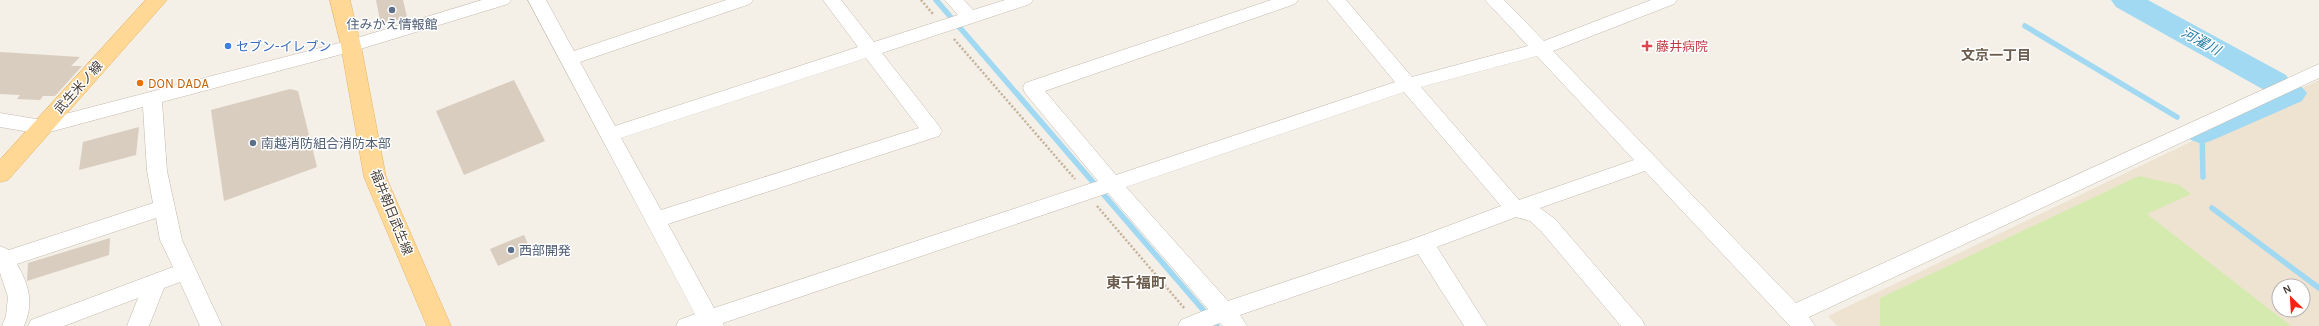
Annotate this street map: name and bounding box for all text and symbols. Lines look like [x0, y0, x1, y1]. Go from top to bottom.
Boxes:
marker: 住みかえ情報館 [387, 5, 397, 15]
place label: 住みかえ情報館 [346, 17, 438, 32]
water label: 河濯川 [2178, 24, 2225, 60]
place label: セブン-イレブン [236, 39, 332, 54]
place label: 藤井病院 [1656, 39, 1708, 54]
marker: 藤井病院 [1641, 40, 1653, 52]
marker: セブン-イレブン [223, 41, 233, 51]
district label: 文京一丁目 [1961, 47, 2031, 64]
street label: 武生米ノ線 [51, 58, 106, 117]
place label: DON DADA [148, 76, 210, 91]
marker: DON DADA [135, 78, 145, 88]
place label: 南越消防組合消防本部 [261, 136, 391, 151]
marker: 南越消防組合消防本部 [248, 138, 258, 148]
street label: 福井朝日武生線 [368, 167, 416, 257]
place label: 西部開発 [519, 243, 571, 258]
marker: 西部開発 [506, 245, 516, 255]
district label: 東千福町 [1106, 274, 1166, 292]
north arrow [2271, 278, 2311, 318]
text: N [2281, 282, 2293, 297]

